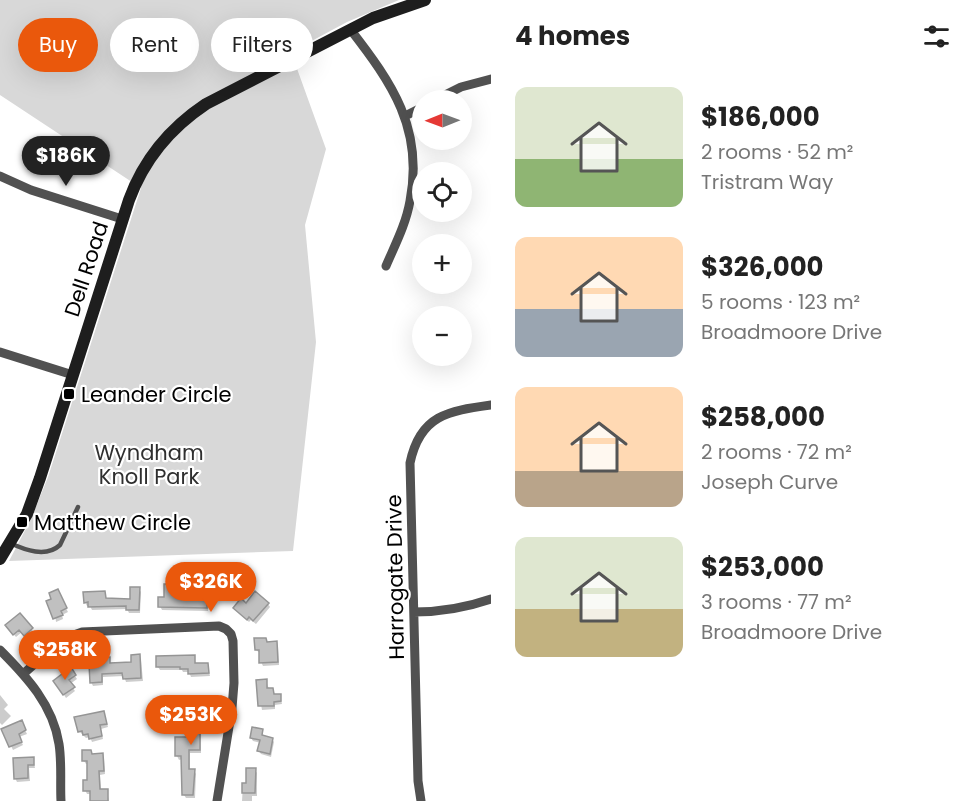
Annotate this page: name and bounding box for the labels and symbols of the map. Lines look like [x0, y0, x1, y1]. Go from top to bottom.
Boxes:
north arrow [412, 90, 472, 150]
pin: $186K [24, 136, 108, 187]
street label: Dell Road [57, 218, 115, 320]
place label: Leander Circle [81, 380, 232, 409]
marker: Leander Circle [62, 387, 76, 401]
park label: Wyndham Knoll Park [94, 438, 204, 491]
street label: Harrogate Drive [379, 494, 411, 660]
place label: Matthew Circle [34, 508, 191, 537]
marker: Matthew Circle [15, 515, 29, 529]
pin: $326K [169, 562, 253, 613]
pin: $258K [23, 630, 107, 681]
pin: $253K [149, 695, 233, 746]

